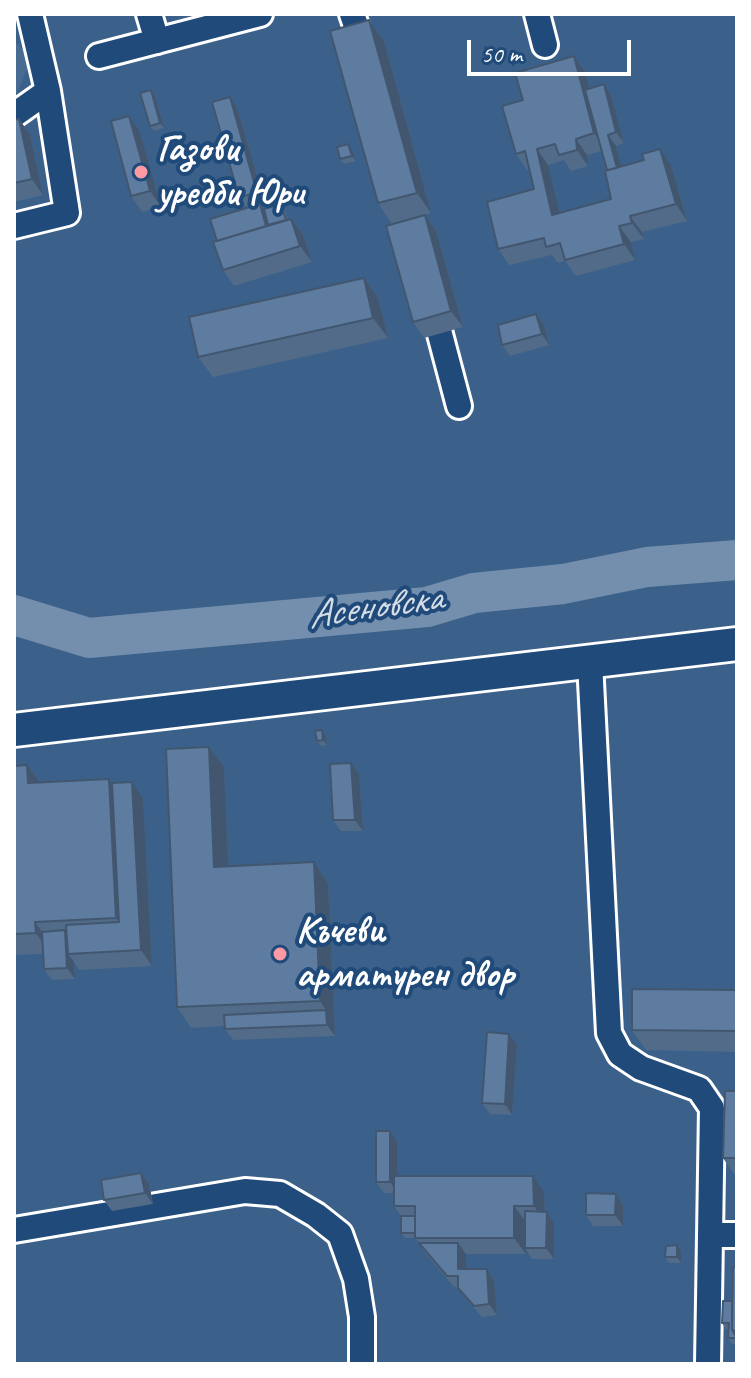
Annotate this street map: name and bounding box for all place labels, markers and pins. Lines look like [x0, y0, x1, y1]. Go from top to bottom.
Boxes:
place label: Газови уредби Юри [157, 127, 304, 216]
marker: Газови уредби Юри [132, 163, 150, 181]
place label: Къчеви арматурен двор [296, 909, 514, 998]
marker: Къчеви арматурен двор [271, 945, 289, 963]

